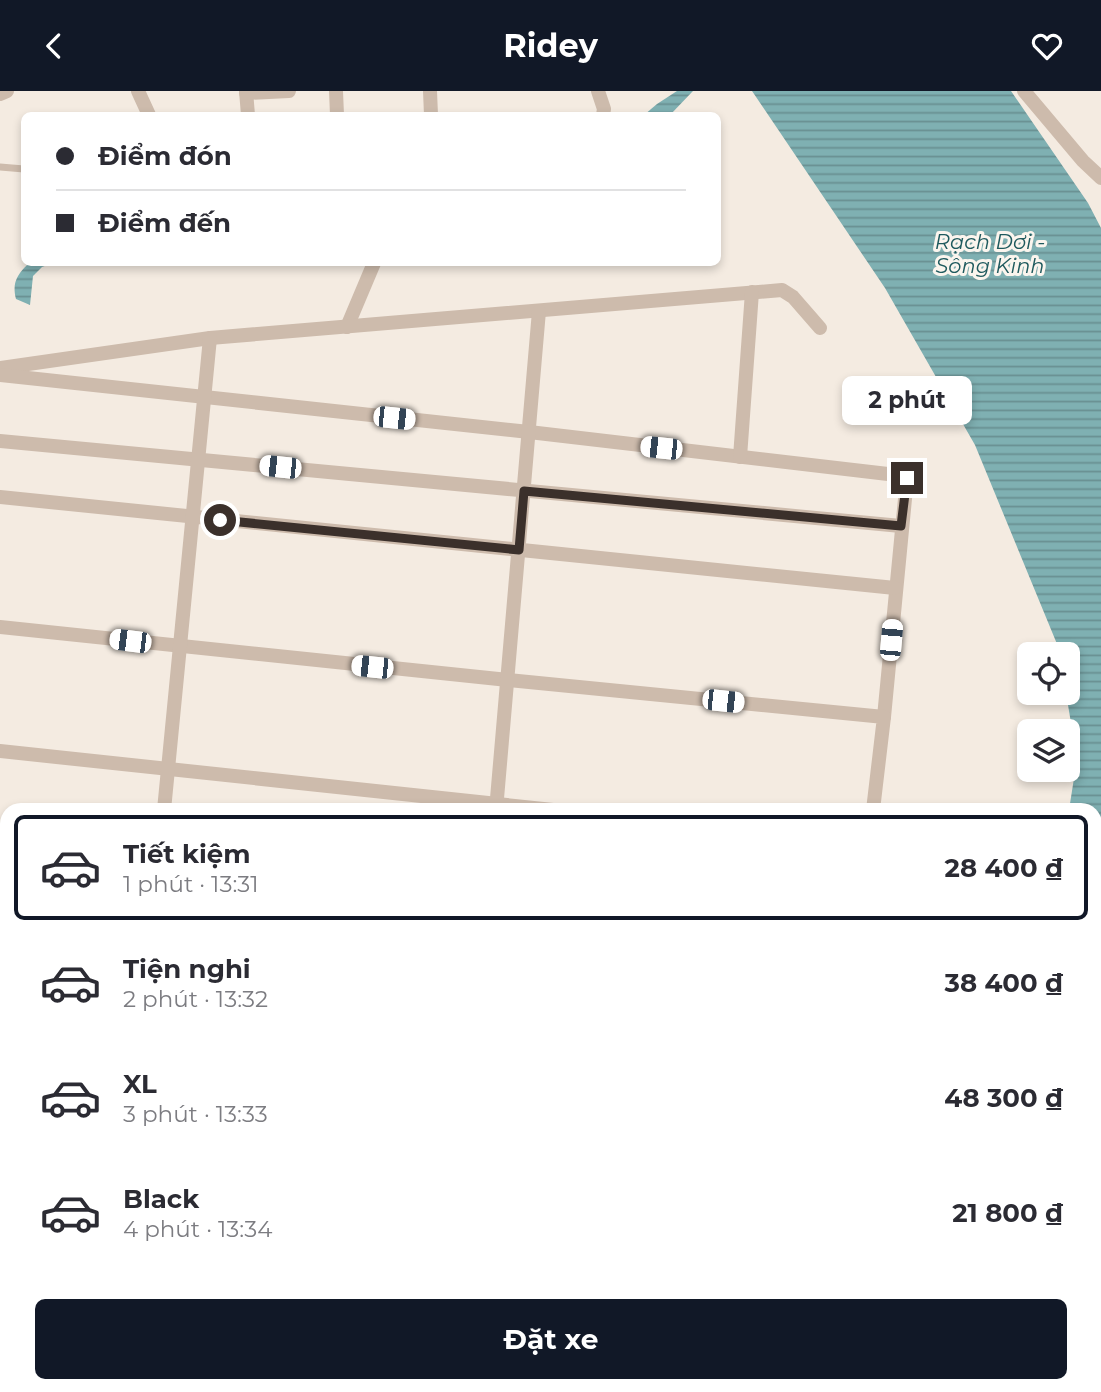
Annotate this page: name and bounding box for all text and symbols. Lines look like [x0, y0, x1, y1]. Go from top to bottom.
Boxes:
text: Ridey [503, 26, 598, 65]
icon: back [35, 27, 73, 65]
icon: heart [1028, 27, 1066, 65]
text: Điểm đón [98, 140, 232, 172]
text: Điểm đến [98, 207, 231, 239]
water label: Rạch Dơi - Sông Kinh [935, 229, 1045, 278]
callout: 2 phút [842, 377, 972, 425]
text: 2 phút [868, 386, 946, 414]
car [373, 405, 416, 431]
car [640, 435, 683, 461]
car [259, 454, 302, 480]
route end [891, 462, 923, 494]
route start [204, 504, 236, 536]
car [879, 618, 904, 662]
car [108, 628, 153, 654]
map controls [1017, 642, 1080, 782]
button: locate [1017, 642, 1080, 705]
car [351, 654, 394, 680]
car [702, 688, 745, 714]
button: layers [1017, 719, 1080, 782]
icon: car [39, 836, 102, 899]
text: Tiết kiệm [123, 838, 251, 870]
text: 28 400 ₫ [945, 852, 1063, 884]
text: 1 phút · 13:31 [123, 870, 259, 898]
icon: car [39, 951, 102, 1014]
text: Tiện nghi [123, 953, 251, 985]
text: 38 400 ₫ [945, 967, 1063, 999]
text: 2 phút · 13:32 [123, 985, 268, 1013]
icon: car [39, 1066, 102, 1129]
text: XL [123, 1068, 157, 1100]
text: 48 300 ₫ [944, 1082, 1063, 1114]
text: 3 phút · 13:33 [123, 1100, 268, 1128]
icon: car [39, 1181, 102, 1244]
text: Black [123, 1183, 199, 1215]
text: 21 800 ₫ [952, 1197, 1063, 1229]
text: 4 phút · 13:34 [123, 1215, 272, 1243]
button: Đặt xe [35, 1299, 1067, 1379]

